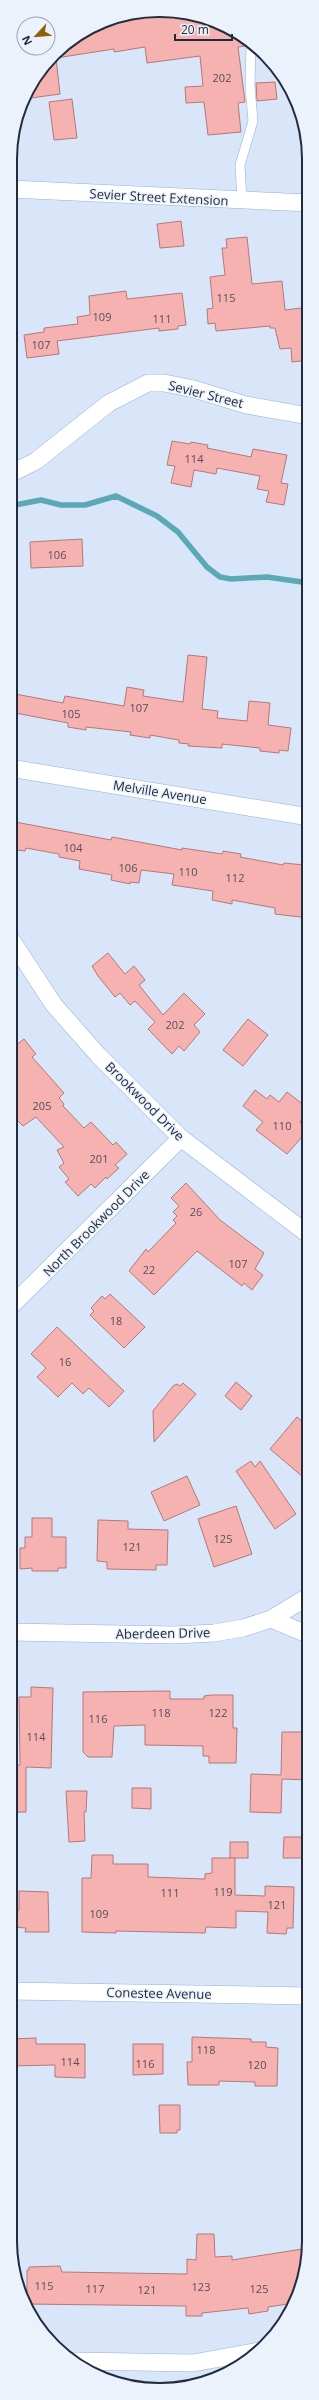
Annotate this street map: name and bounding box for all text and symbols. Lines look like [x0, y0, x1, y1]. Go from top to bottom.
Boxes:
north arrow [16, 16, 56, 56]
scale bar [175, 16, 232, 42]
text: 20 m [181, 21, 209, 38]
text: N [18, 33, 35, 48]
house number: 202 [213, 70, 231, 85]
street label: Sevier Street Extension [89, 184, 229, 210]
house number: 115 [217, 290, 235, 305]
house number: 109 [93, 309, 111, 324]
house number: 111 [153, 311, 171, 326]
house number: 107 [32, 337, 50, 352]
street label: Sevier Street [167, 376, 246, 412]
house number: 114 [185, 451, 204, 466]
house number: 106 [48, 547, 66, 562]
house number: 107 [130, 700, 148, 715]
house number: 105 [62, 706, 80, 721]
street label: Melville Avenue [112, 776, 208, 808]
house number: 104 [64, 840, 83, 855]
house number: 106 [119, 860, 137, 875]
house number: 110 [179, 864, 197, 879]
house number: 112 [226, 870, 244, 885]
house number: 202 [166, 1017, 184, 1032]
street label: Brookwood Drive [101, 1057, 189, 1145]
house number: 205 [33, 1098, 51, 1113]
house number: 110 [273, 1118, 291, 1133]
house number: 201 [90, 1151, 108, 1166]
street label: North Brookwood Drive [39, 1166, 153, 1280]
house number: 26 [190, 1204, 202, 1219]
house number: 107 [229, 1256, 247, 1271]
house number: 22 [143, 1262, 155, 1277]
house number: 18 [110, 1313, 122, 1328]
house number: 16 [59, 1354, 71, 1369]
house number: 125 [214, 1531, 232, 1546]
house number: 121 [123, 1539, 141, 1554]
street label: Aberdeen Drive [116, 1623, 210, 1643]
house number: 118 [152, 1705, 170, 1720]
house number: 122 [209, 1705, 227, 1720]
house number: 116 [89, 1711, 107, 1726]
house number: 114 [27, 1729, 46, 1744]
house number: 119 [214, 1884, 232, 1899]
house number: 111 [161, 1885, 179, 1900]
house number: 121 [268, 1897, 286, 1912]
house number: 109 [90, 1906, 108, 1921]
street label: Conestee Avenue [106, 1983, 212, 2003]
house number: 118 [197, 2042, 215, 2057]
house number: 114 [61, 2054, 80, 2069]
house number: 116 [136, 2056, 154, 2071]
house number: 120 [248, 2057, 266, 2072]
house number: 115 [35, 2278, 53, 2293]
house number: 123 [192, 2279, 210, 2294]
house number: 117 [86, 2281, 104, 2296]
house number: 125 [250, 2281, 268, 2296]
house number: 121 [138, 2282, 156, 2297]

